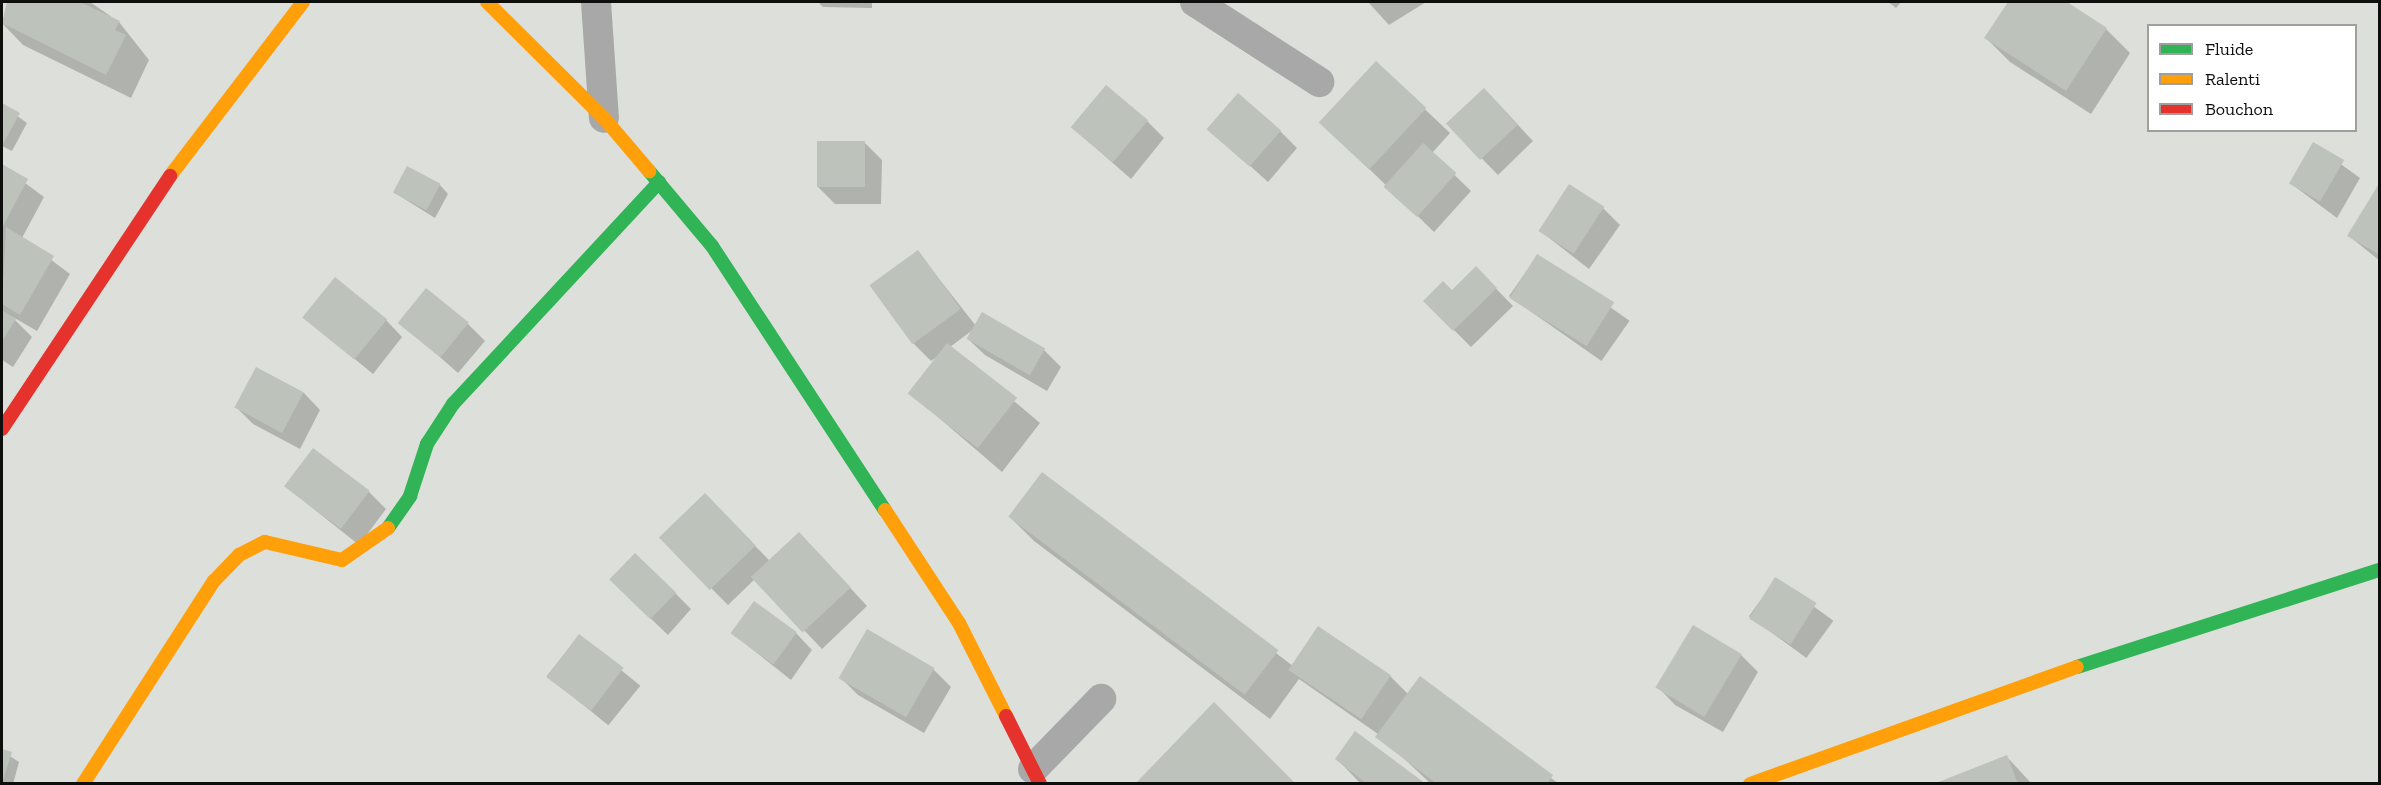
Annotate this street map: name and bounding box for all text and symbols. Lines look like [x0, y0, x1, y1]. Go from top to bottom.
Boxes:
legend [2147, 24, 2357, 132]
text: Fluide [2205, 38, 2253, 60]
text: Ralenti [2205, 68, 2260, 90]
text: Bouchon [2205, 98, 2273, 120]

